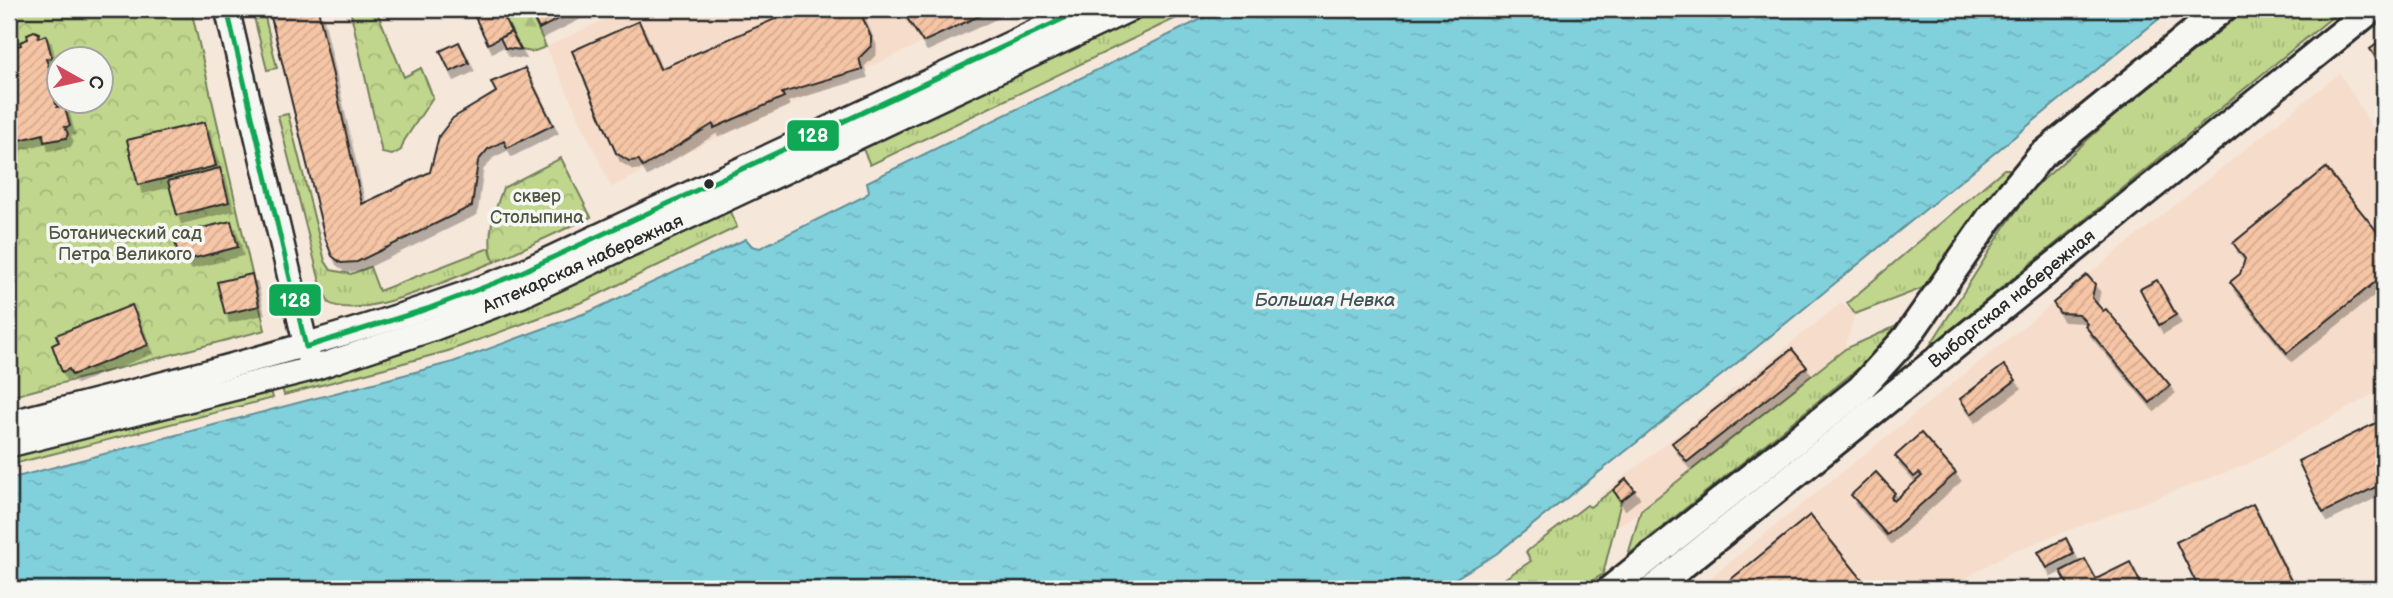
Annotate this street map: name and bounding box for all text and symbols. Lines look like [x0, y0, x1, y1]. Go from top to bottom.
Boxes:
north arrow [46, 46, 116, 116]
text: С [83, 74, 108, 90]
line badge: 128 [786, 119, 840, 152]
text: 128 [798, 125, 828, 148]
unlabelled marker [702, 177, 716, 191]
park label: сквер Столыпина [490, 186, 584, 228]
street label: Аптекарская набережная [478, 210, 687, 318]
park label: Ботанический сад Петра Великого [48, 223, 202, 265]
street label: Выборгская набережная [1924, 225, 2100, 373]
line badge: 128 [268, 283, 322, 317]
water label: Большая Невка [1255, 289, 1395, 312]
text: 128 [280, 290, 310, 313]

